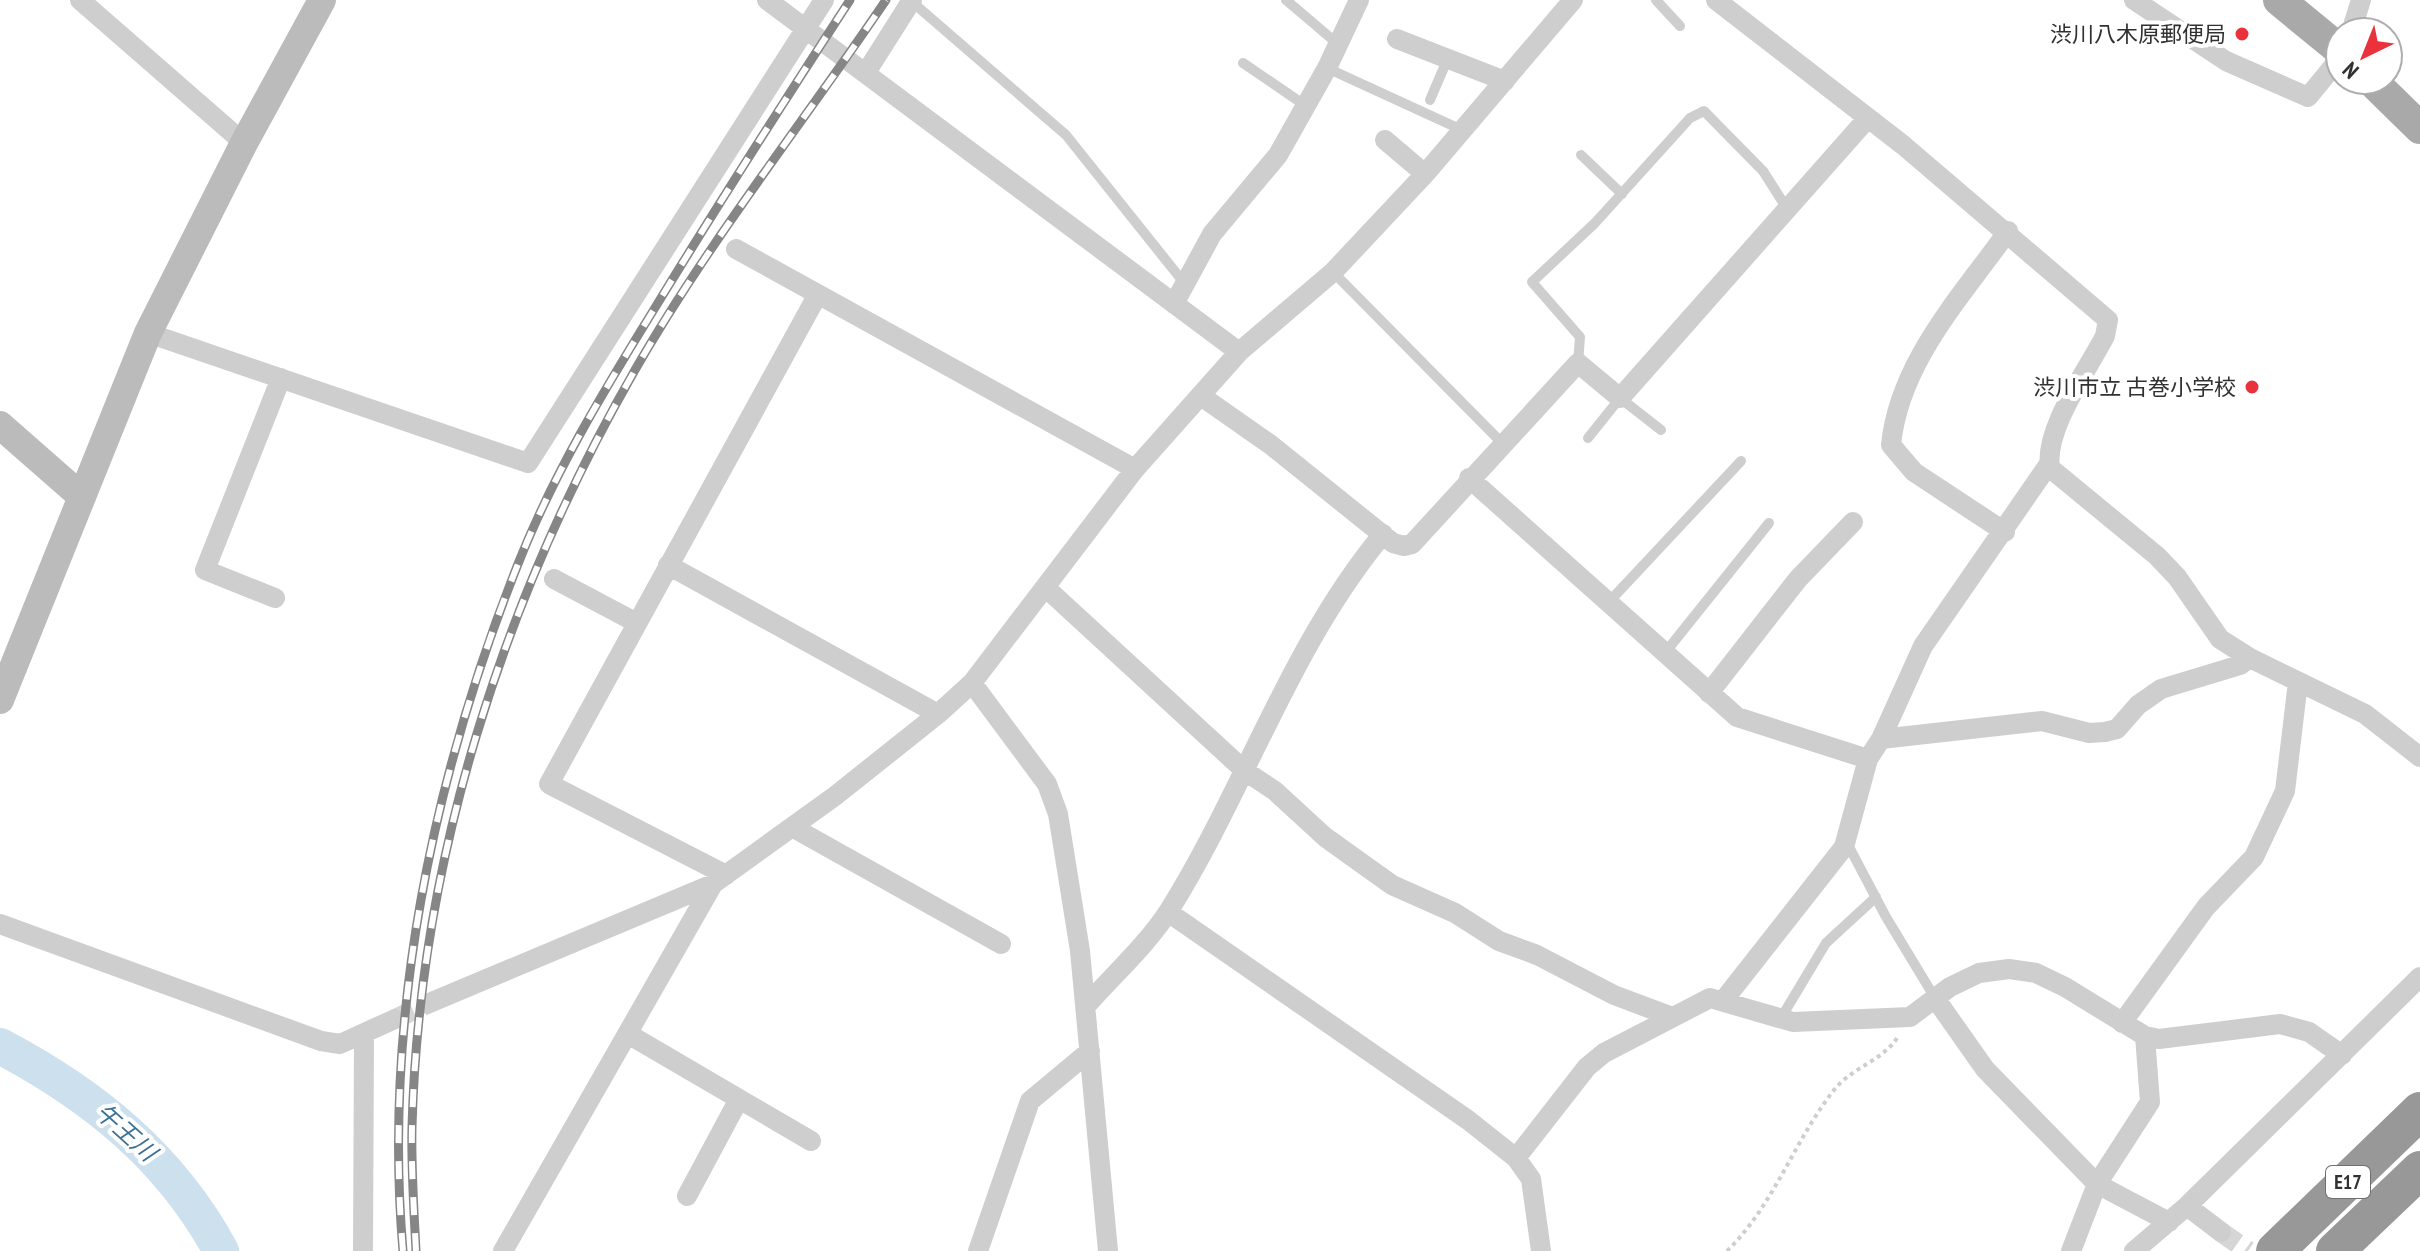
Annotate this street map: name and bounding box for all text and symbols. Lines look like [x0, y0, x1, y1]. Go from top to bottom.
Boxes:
north arrow [2324, 16, 2404, 96]
place label: 渋川八木原郵便局 [2050, 20, 2226, 48]
marker: 渋川八木原郵便局 [2233, 25, 2251, 43]
text: N [2336, 56, 2364, 85]
place label: 渋川市立 古巻小学校 [2033, 373, 2236, 401]
marker: 渋川市立 古巻小学校 [2243, 378, 2261, 396]
water label: 午王川 [89, 1096, 165, 1170]
road number: E17 [2326, 1166, 2370, 1198]

